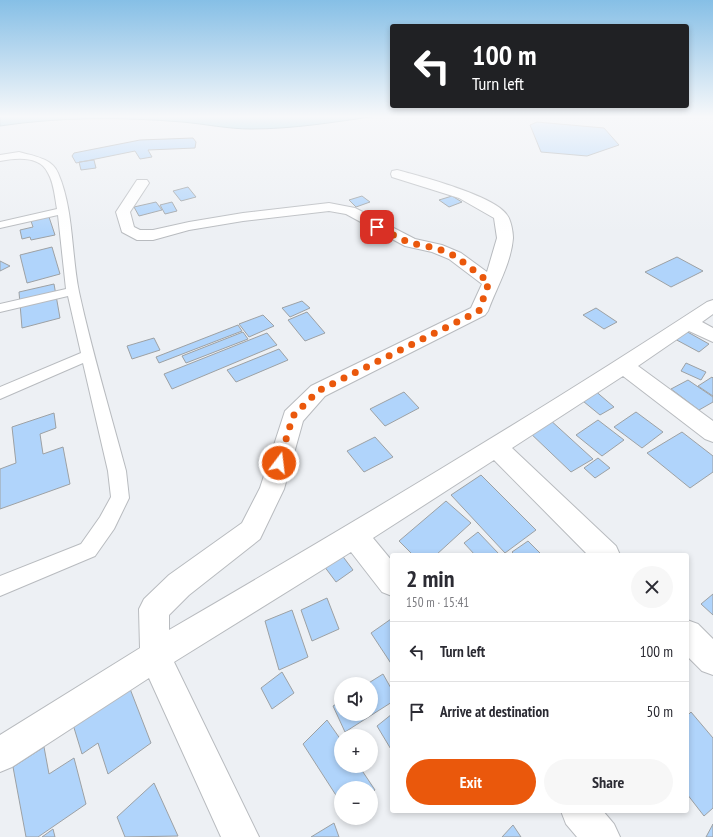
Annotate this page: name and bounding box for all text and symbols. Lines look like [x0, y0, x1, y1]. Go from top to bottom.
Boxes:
text: 100 m [472, 36, 536, 73]
icon: left [406, 40, 458, 92]
text: Turn left [472, 72, 524, 95]
pin [360, 210, 394, 244]
icon: arrive [366, 216, 388, 238]
position arrow [258, 442, 300, 484]
text: 2 min [406, 563, 454, 594]
button: close [631, 566, 673, 608]
text: 150 m · 15:41 [406, 594, 469, 611]
icon: left [406, 641, 428, 663]
text: Turn left [440, 642, 485, 661]
text: 100 m [640, 642, 673, 661]
map controls [334, 677, 378, 825]
button: sound [334, 677, 378, 721]
icon: arrive [406, 701, 428, 723]
text: Arrive at destination [440, 702, 549, 721]
text: 50 m [647, 702, 673, 721]
button: + [334, 729, 378, 773]
button: Exit [406, 759, 536, 805]
button: Share [544, 759, 673, 805]
button: − [334, 781, 378, 825]

